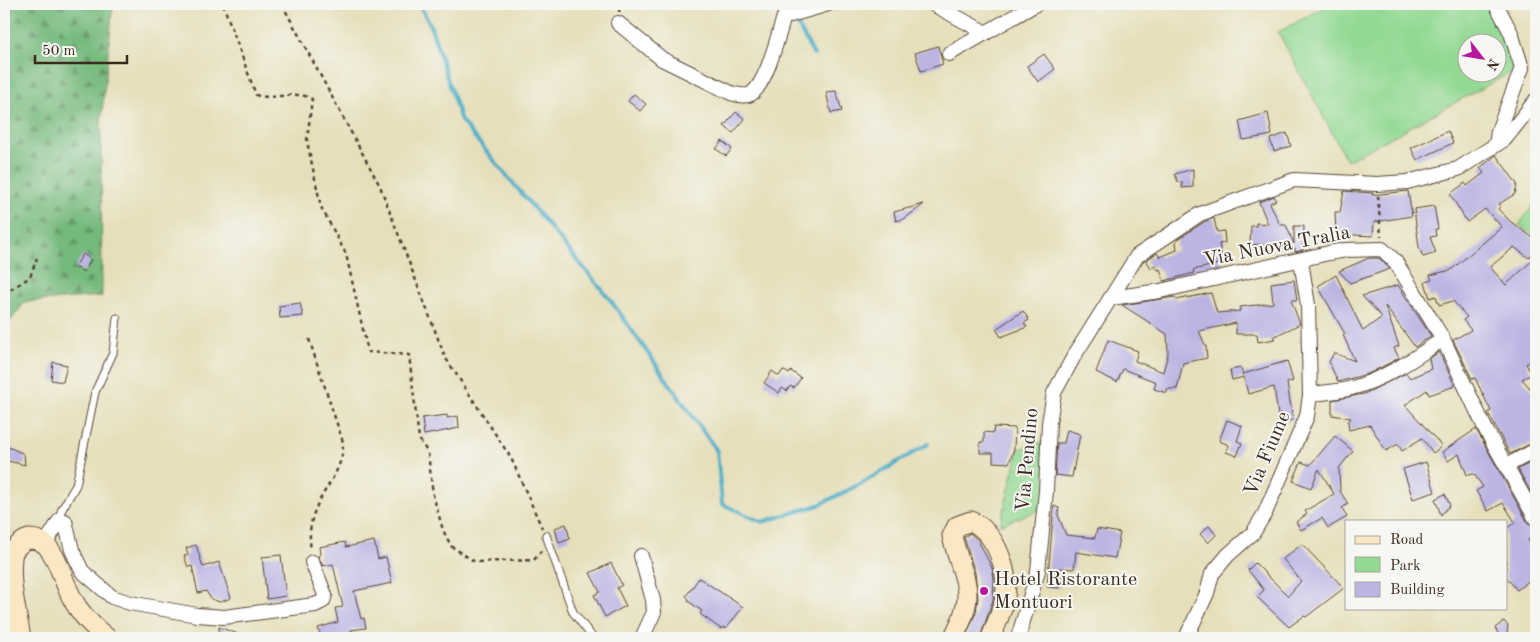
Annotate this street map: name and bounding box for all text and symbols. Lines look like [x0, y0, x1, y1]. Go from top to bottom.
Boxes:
scale bar [35, 32, 128, 64]
north arrow [1458, 32, 1508, 82]
text: 50 m [42, 44, 76, 59]
text: N [1483, 56, 1501, 73]
street label: Via Nuova Tralia [1202, 223, 1352, 271]
street label: Via Pendino [1013, 407, 1043, 513]
street label: Via Fiume [1241, 409, 1295, 499]
legend [1345, 520, 1508, 610]
text: Road [1390, 533, 1424, 548]
text: Park [1390, 559, 1421, 574]
place label: Hotel Ristorante Montuori [994, 570, 1137, 613]
text: Building [1390, 583, 1445, 598]
marker: Hotel Ristorante Montuori [978, 585, 990, 597]

